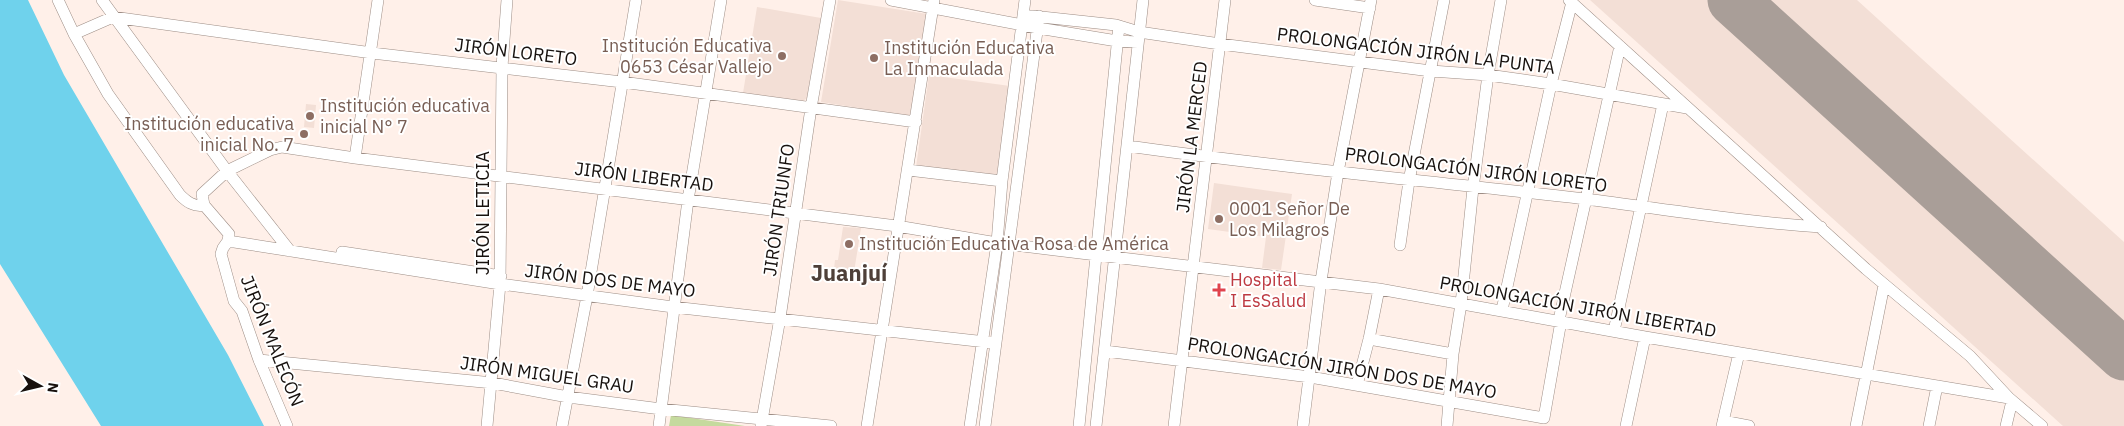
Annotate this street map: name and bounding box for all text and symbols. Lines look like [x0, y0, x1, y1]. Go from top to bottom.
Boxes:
street label: PROLONGACIÓN JIRÓN LA PUNTA [1276, 22, 1557, 79]
street label: JIRÓN LORETO [453, 33, 579, 70]
place label: Institución Educativa 0653 César Vallejo [602, 34, 772, 78]
place label: Institución Educativa La Inmaculada [884, 36, 1055, 80]
marker: Institución Educativa 0653 César Vallejo [776, 50, 788, 62]
marker: Institución Educativa La Inmaculada [868, 52, 880, 64]
street label: JIRÓN LA MERCED [1171, 60, 1212, 214]
place label: Institución educativa inicial N° 7 [320, 94, 490, 138]
marker: Institución educativa inicial N° 7 [304, 110, 316, 122]
place label: Institución educativa inicial No. 7 [124, 112, 294, 156]
marker: Institución educativa inicial No. 7 [298, 128, 310, 140]
street label: JIRÓN TRIUNFO [758, 142, 799, 278]
street label: PROLONGACIÓN JIRÓN LORETO [1344, 142, 1609, 197]
street label: JIRÓN LETICIA [471, 150, 494, 275]
street label: JIRÓN LIBERTAD [573, 157, 715, 196]
place label: 0001 Señor De Los Milagros [1229, 197, 1350, 241]
marker: 0001 Señor De Los Milagros [1213, 213, 1225, 225]
place label: Institución Educativa Rosa de América [859, 232, 1169, 255]
marker: Institución Educativa Rosa de América [843, 238, 855, 250]
district label: Juanjuí [811, 258, 888, 287]
street label: JIRÓN DOS DE MAYO [523, 259, 697, 302]
place label: Hospital I EsSalud [1230, 268, 1306, 312]
street label: PROLONGACIÓN JIRÓN LIBERTAD [1438, 271, 1718, 342]
street label: JIRÓN MALECÓN [236, 272, 309, 410]
marker: Hospital I EsSalud [1212, 283, 1226, 297]
street label: PROLONGACIÓN JIRÓN DOS DE MAYO [1186, 332, 1498, 403]
street label: JIRÓN MIGUEL GRAU [459, 351, 635, 398]
north arrow [15, 361, 65, 411]
text: N [43, 382, 62, 394]

